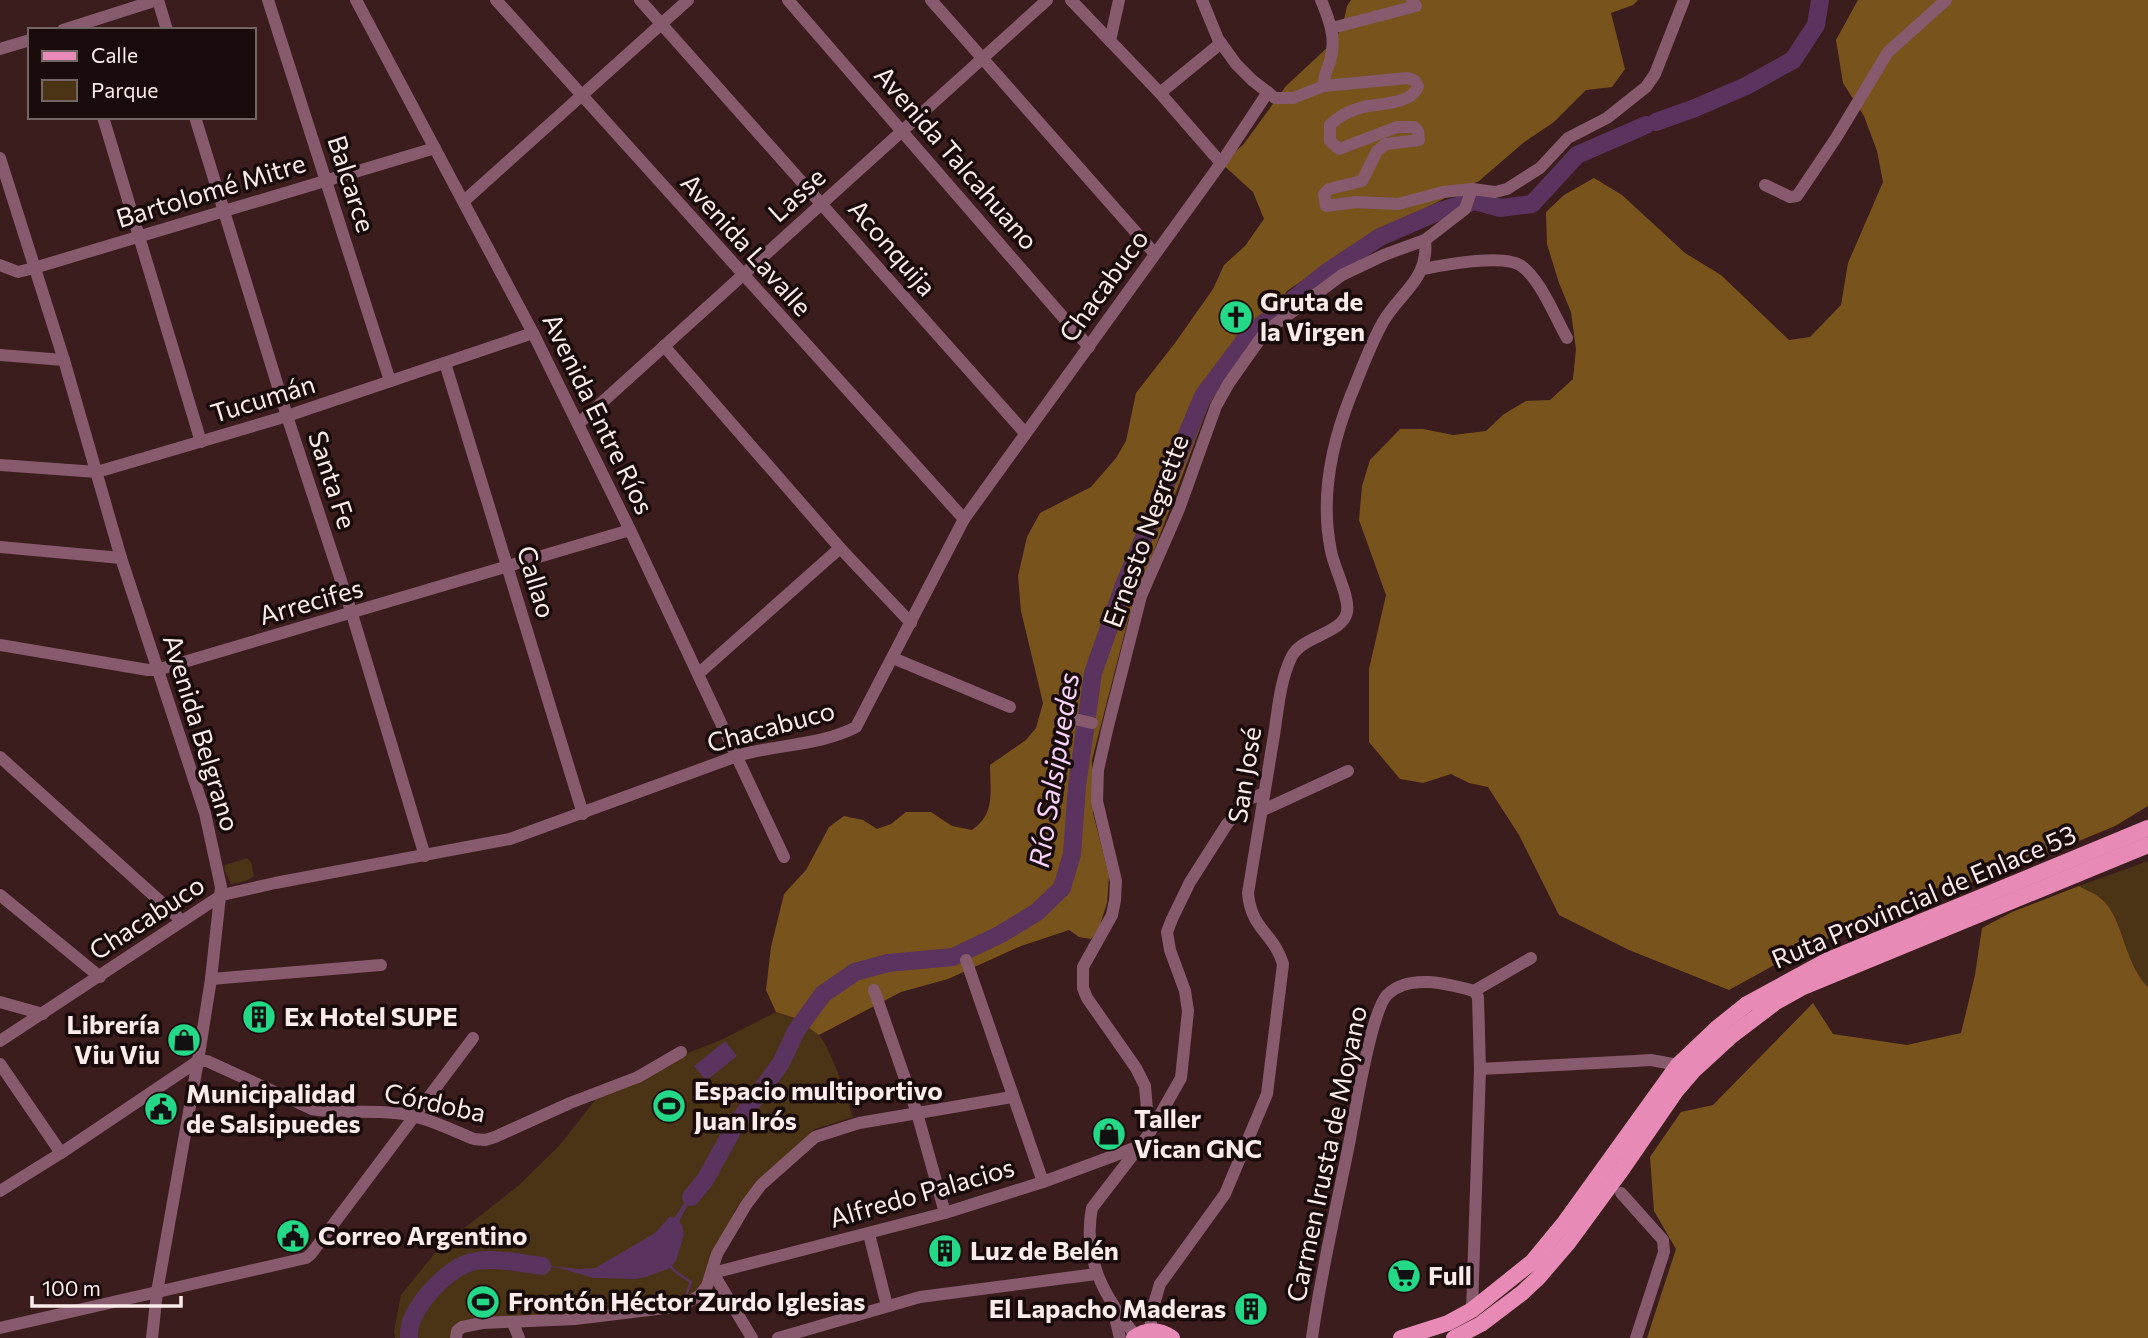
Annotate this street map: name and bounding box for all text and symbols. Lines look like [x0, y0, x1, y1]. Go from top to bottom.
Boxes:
legend [28, 28, 256, 119]
text: Calle [91, 42, 138, 67]
street label: Avenida Talcahuano [869, 59, 1045, 255]
text: Parque [91, 77, 158, 102]
street label: Balcarce [322, 131, 383, 236]
street label: Bartolomé Mitre [112, 146, 309, 233]
street label: Lasse [761, 160, 831, 227]
street label: Avenida Lavalle [675, 167, 819, 321]
street label: Aconquija [843, 193, 943, 301]
street label: Chacabuco [1052, 223, 1154, 347]
place label: Gruta de la Virgen [1260, 285, 1365, 346]
church icon: Gruta de la Virgen [1217, 298, 1255, 336]
street label: Avenida Entre Ríos [537, 308, 661, 519]
street label: Tucumán [207, 367, 318, 428]
street label: Santa Fe [303, 427, 364, 532]
street label: Ernesto Negrette [1095, 430, 1194, 631]
street label: Callao [512, 542, 563, 621]
street label: Arrecifes [255, 571, 366, 630]
street label: Avenida Belgrano [158, 630, 247, 835]
water label: Río Salsipuedes [1021, 670, 1085, 870]
street label: Chacabuco [703, 694, 838, 757]
street label: San José [1221, 724, 1266, 825]
street label: Ruta Provincial de Enlace 53 [1767, 817, 2080, 974]
street label: Chacabuco [83, 868, 210, 965]
building icon: Ex Hotel SUPE [240, 998, 278, 1036]
place label: Ex Hotel SUPE [284, 1000, 458, 1031]
street label: Carmen Irusta de Moyano [1279, 1003, 1372, 1305]
place label: Librería Viu Viu [67, 1008, 160, 1069]
shop icon: Librería Viu Viu [165, 1021, 203, 1059]
place label: Espacio multiportivo Juan Irós [694, 1074, 943, 1135]
street label: Córdoba [382, 1076, 489, 1127]
place label: Municipalidad de Salsipuedes [186, 1077, 361, 1138]
sports icon: Espacio multiportivo Juan Irós [650, 1087, 688, 1125]
public building icon: Municipalidad de Salsipuedes [142, 1090, 180, 1128]
place label: Taller Vican GNC [1134, 1102, 1262, 1163]
shop icon: Taller Vican GNC [1090, 1115, 1128, 1153]
street label: Alfredo Palacios [826, 1150, 1018, 1233]
public building icon: Correo Argentino [274, 1217, 312, 1255]
place label: Correo Argentino [318, 1219, 528, 1250]
building icon: Luz de Belén [926, 1232, 964, 1270]
place label: Luz de Belén [970, 1234, 1119, 1265]
supermarket icon: Full [1385, 1257, 1423, 1295]
place label: Full [1428, 1259, 1472, 1290]
scale bar [32, 1264, 180, 1308]
text: 100 m [42, 1275, 101, 1300]
sports icon: Frontón Héctor Zurdo Iglesias [464, 1283, 502, 1321]
place label: Frontón Héctor Zurdo Iglesias [508, 1285, 865, 1316]
building icon: El Lapacho Maderas [1232, 1290, 1270, 1328]
place label: El Lapacho Maderas [989, 1292, 1226, 1323]

